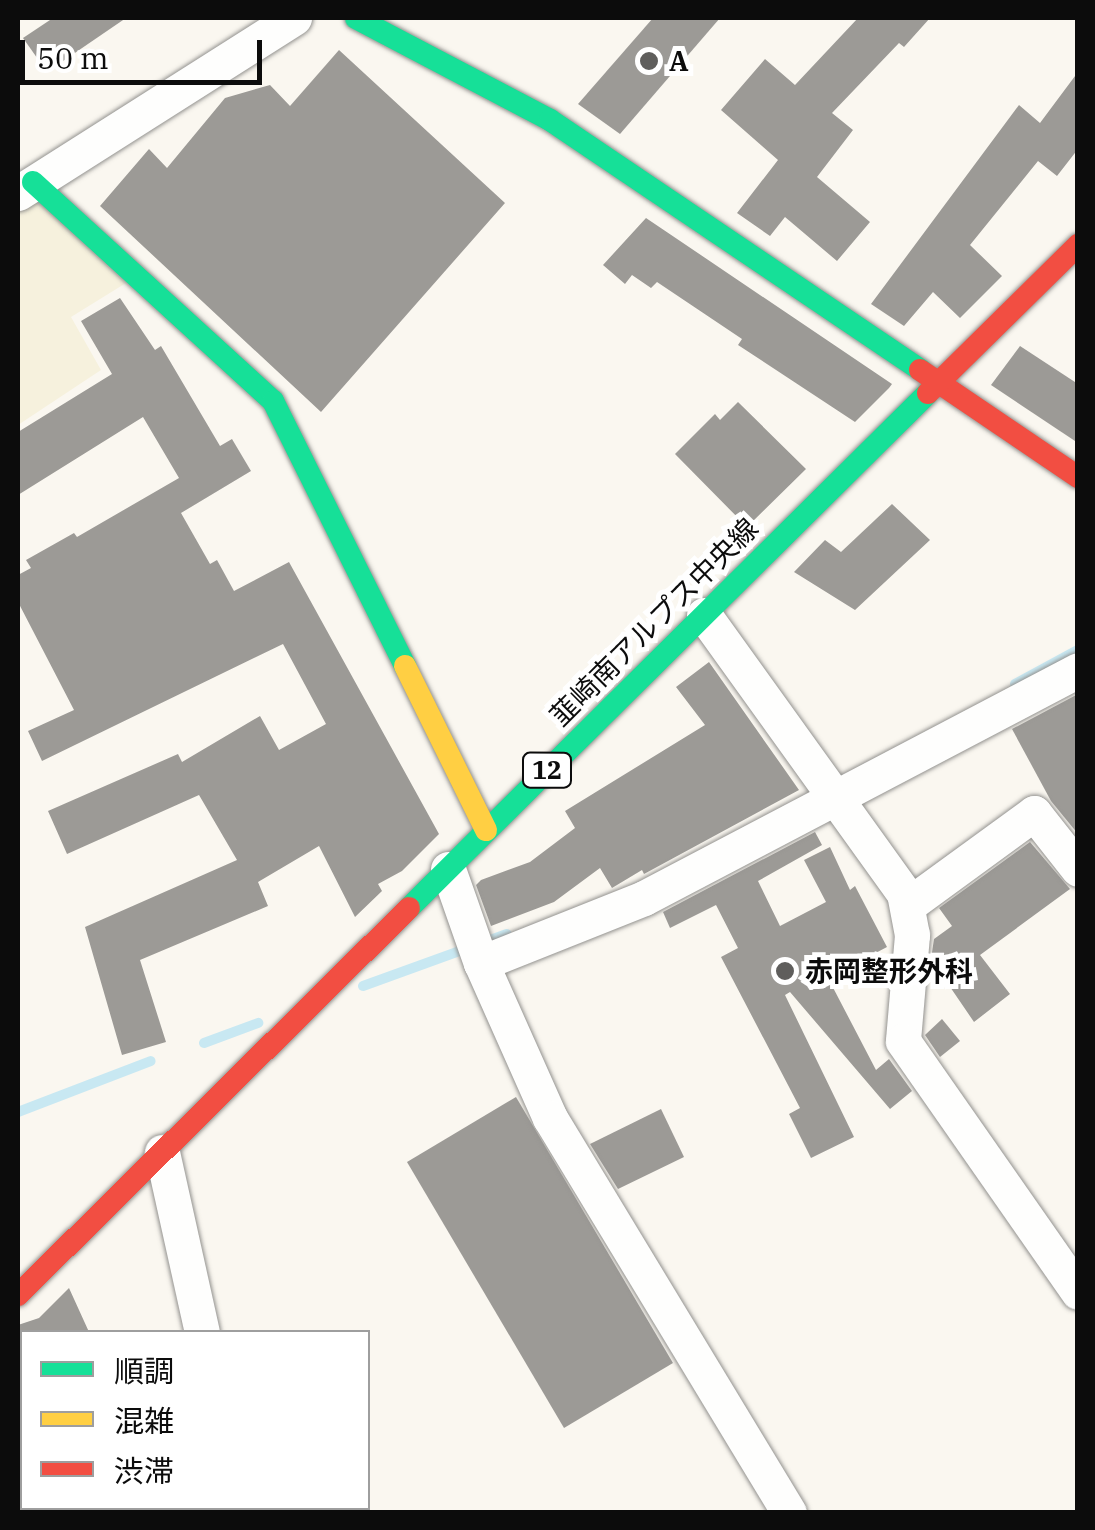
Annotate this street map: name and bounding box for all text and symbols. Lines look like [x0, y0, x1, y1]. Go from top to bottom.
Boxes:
scale bar [25, 20, 268, 82]
text: 50 m [37, 38, 109, 77]
place label: A [669, 44, 689, 78]
marker: A [638, 50, 660, 72]
street label: 韮崎南アルプス中央線 [543, 511, 765, 733]
road number: 12 [522, 750, 572, 790]
place label: 赤岡整形外科 [805, 954, 973, 988]
marker: 赤岡整形外科 [774, 960, 796, 982]
legend [20, 1330, 370, 1510]
text: 順調 [114, 1351, 174, 1390]
text: 混雑 [114, 1401, 174, 1440]
text: 渋滞 [114, 1451, 174, 1490]

